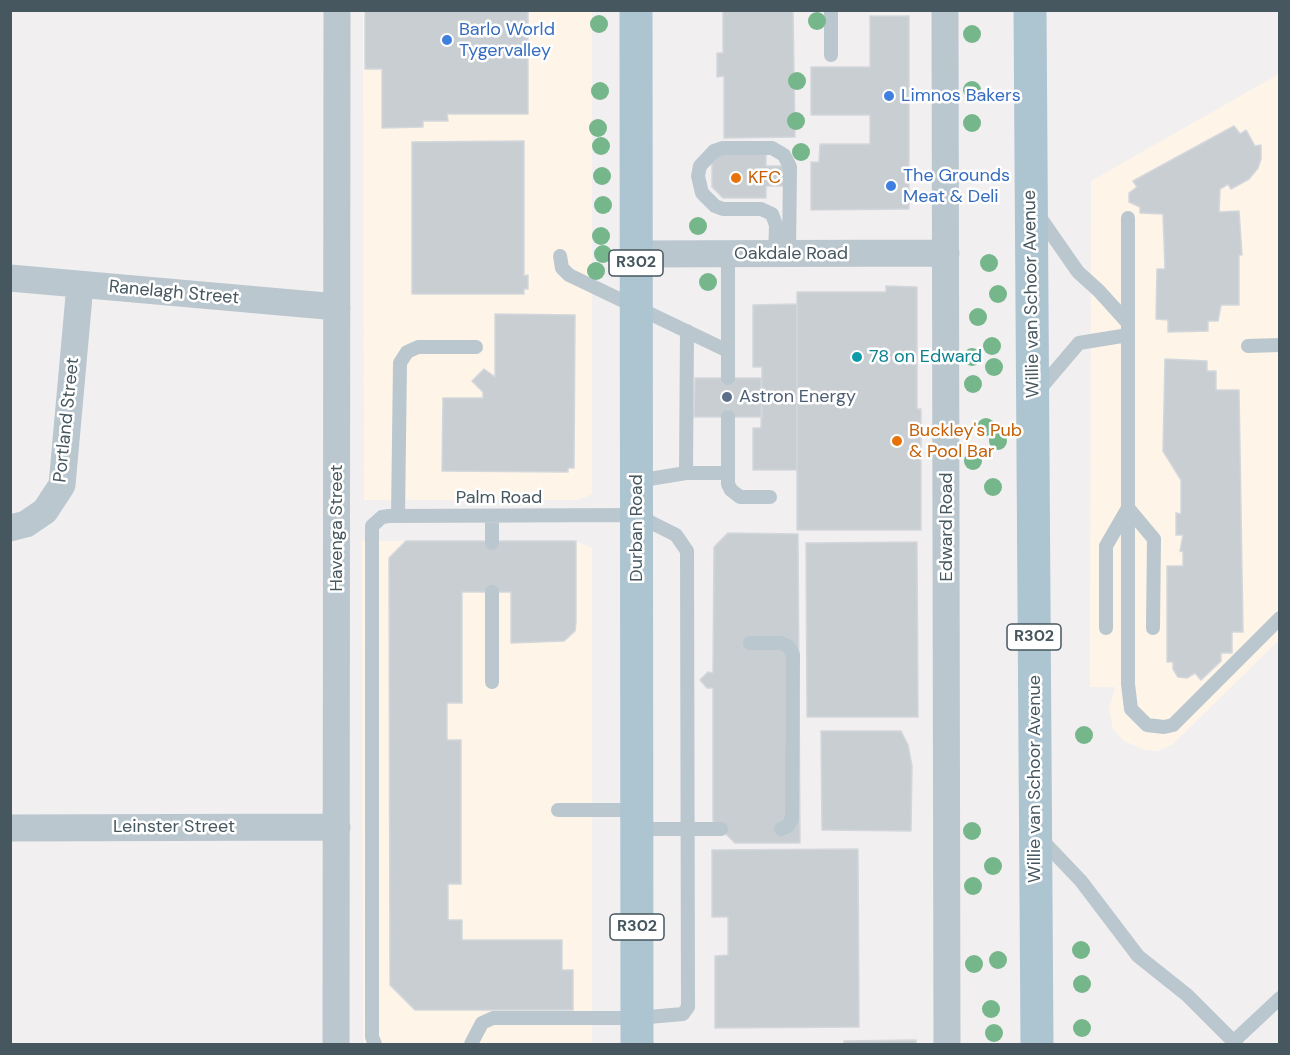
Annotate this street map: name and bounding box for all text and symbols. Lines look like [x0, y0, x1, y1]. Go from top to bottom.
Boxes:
place label: Barlo World Tygervalley [459, 19, 555, 62]
marker: Barlo World Tygervalley [440, 33, 454, 47]
place label: Limnos Bakers [901, 85, 1021, 107]
marker: Limnos Bakers [882, 89, 896, 103]
place label: The Grounds Meat & Deli [903, 165, 1010, 207]
place label: KFC [748, 167, 781, 189]
marker: KFC [729, 171, 743, 185]
marker: The Grounds Meat & Deli [884, 179, 898, 193]
street label: Willie van Schoor Avenue [1019, 190, 1045, 398]
street label: Oakdale Road [734, 243, 848, 265]
road number: R302 [609, 250, 663, 276]
street label: Ranelagh Street [108, 277, 240, 309]
place label: 78 on Edward [869, 346, 982, 368]
marker: 78 on Edward [850, 350, 864, 364]
street label: Portland Street [50, 356, 84, 484]
place label: Astron Energy [739, 386, 856, 408]
marker: Astron Energy [720, 390, 734, 404]
place label: Buckley's Pub & Pool Bar [909, 420, 1022, 462]
marker: Buckley's Pub & Pool Bar [890, 434, 904, 448]
street label: Havenga Street [326, 465, 348, 591]
street label: Edward Road [936, 473, 958, 581]
street label: Durban Road [626, 474, 648, 582]
street label: Palm Road [456, 487, 542, 509]
road number: R302 [1007, 624, 1061, 650]
street label: Willie van Schoor Avenue [1024, 675, 1046, 883]
street label: Leinster Street [113, 816, 235, 838]
road number: R302 [610, 914, 664, 940]

